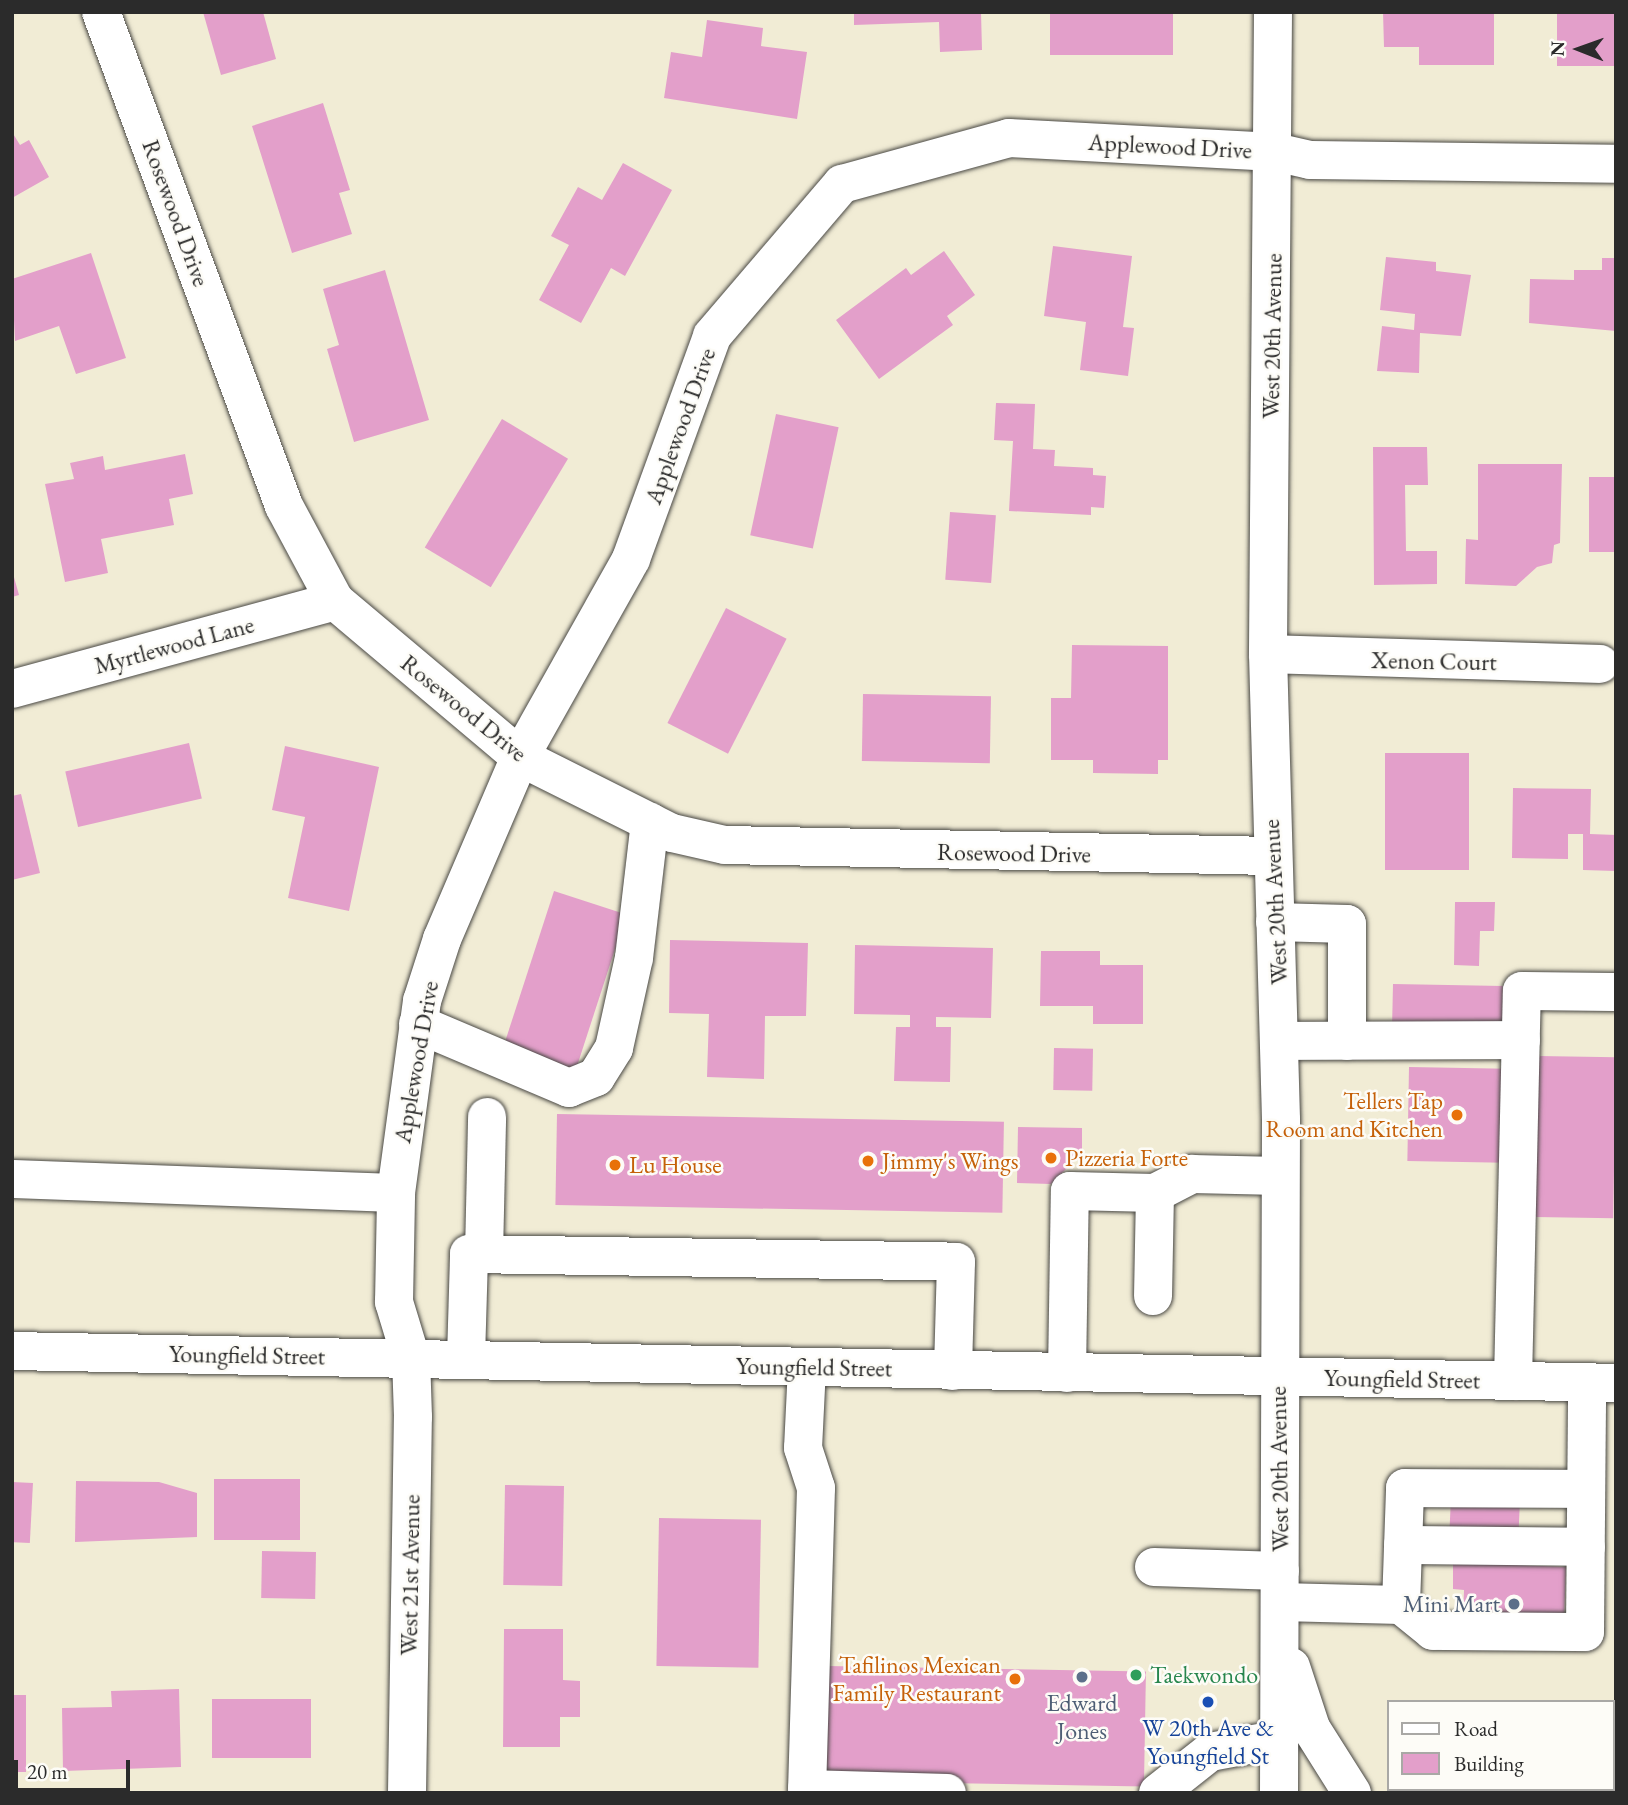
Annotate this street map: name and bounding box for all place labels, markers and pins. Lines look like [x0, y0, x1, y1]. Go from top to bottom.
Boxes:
place label: Tellers Tap Room and Kitchen [1266, 1087, 1443, 1143]
marker: Tellers Tap Room and Kitchen [1449, 1107, 1465, 1123]
place label: Pizzeria Forte [1065, 1144, 1188, 1172]
place label: Jimmy's Wings [882, 1147, 1019, 1175]
marker: Pizzeria Forte [1043, 1150, 1059, 1166]
place label: Lu House [629, 1151, 722, 1179]
marker: Jimmy's Wings [860, 1153, 876, 1169]
marker: Lu House [607, 1157, 623, 1173]
place label: Mini Mart [1403, 1590, 1500, 1618]
marker: Mini Mart [1506, 1596, 1522, 1612]
place label: Tafilinos Mexican Family Restaurant [832, 1651, 1001, 1707]
place label: Taekwondo [1150, 1661, 1258, 1689]
marker: Taekwondo [1128, 1667, 1144, 1683]
marker: Edward Jones [1074, 1669, 1090, 1685]
marker: Tafilinos Mexican Family Restaurant [1007, 1671, 1023, 1687]
place label: Edward Jones [1047, 1689, 1117, 1745]
marker: W 20th Ave & Youngfield St [1200, 1694, 1216, 1710]
place label: W 20th Ave & Youngfield St [1142, 1714, 1274, 1770]

